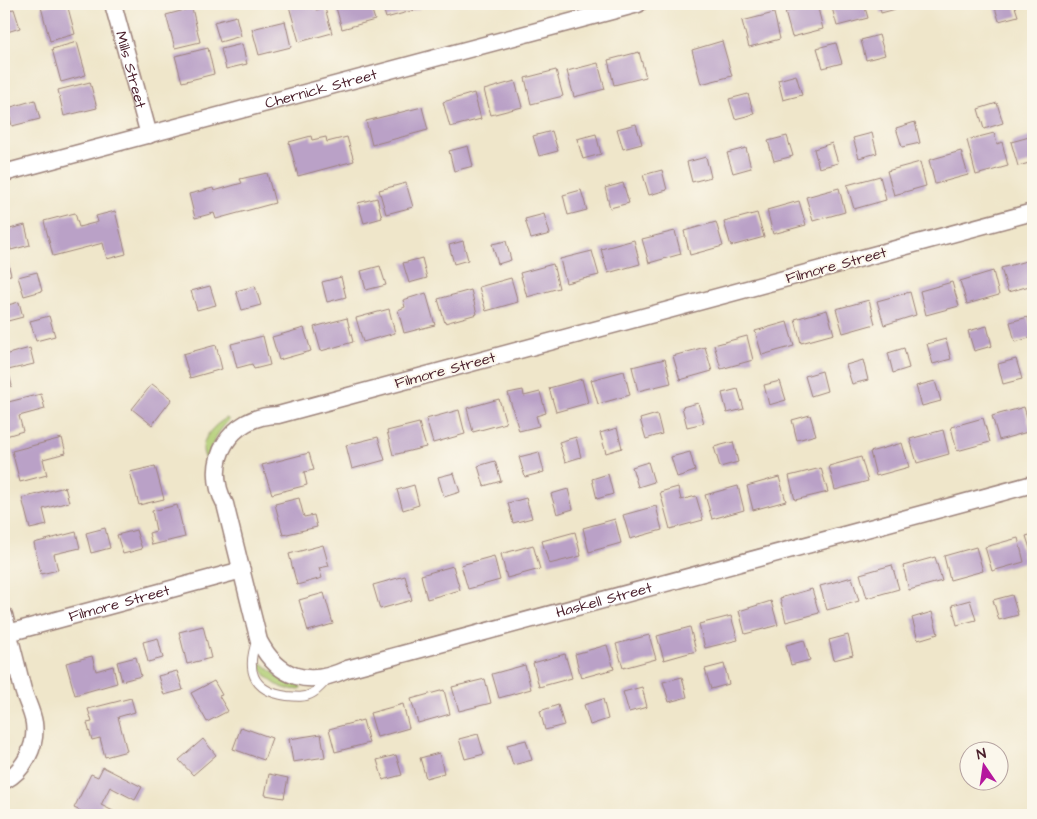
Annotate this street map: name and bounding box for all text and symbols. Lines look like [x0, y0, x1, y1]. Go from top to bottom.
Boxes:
street label: Mills Street [110, 29, 151, 111]
street label: Chernick Street [263, 64, 379, 114]
street label: Filmore Street [783, 242, 889, 289]
street label: Filmore Street [392, 347, 498, 394]
street label: Haskell Street [554, 577, 654, 623]
street label: Filmore Street [66, 580, 172, 627]
north arrow [960, 742, 1010, 792]
text: N [975, 744, 988, 765]

